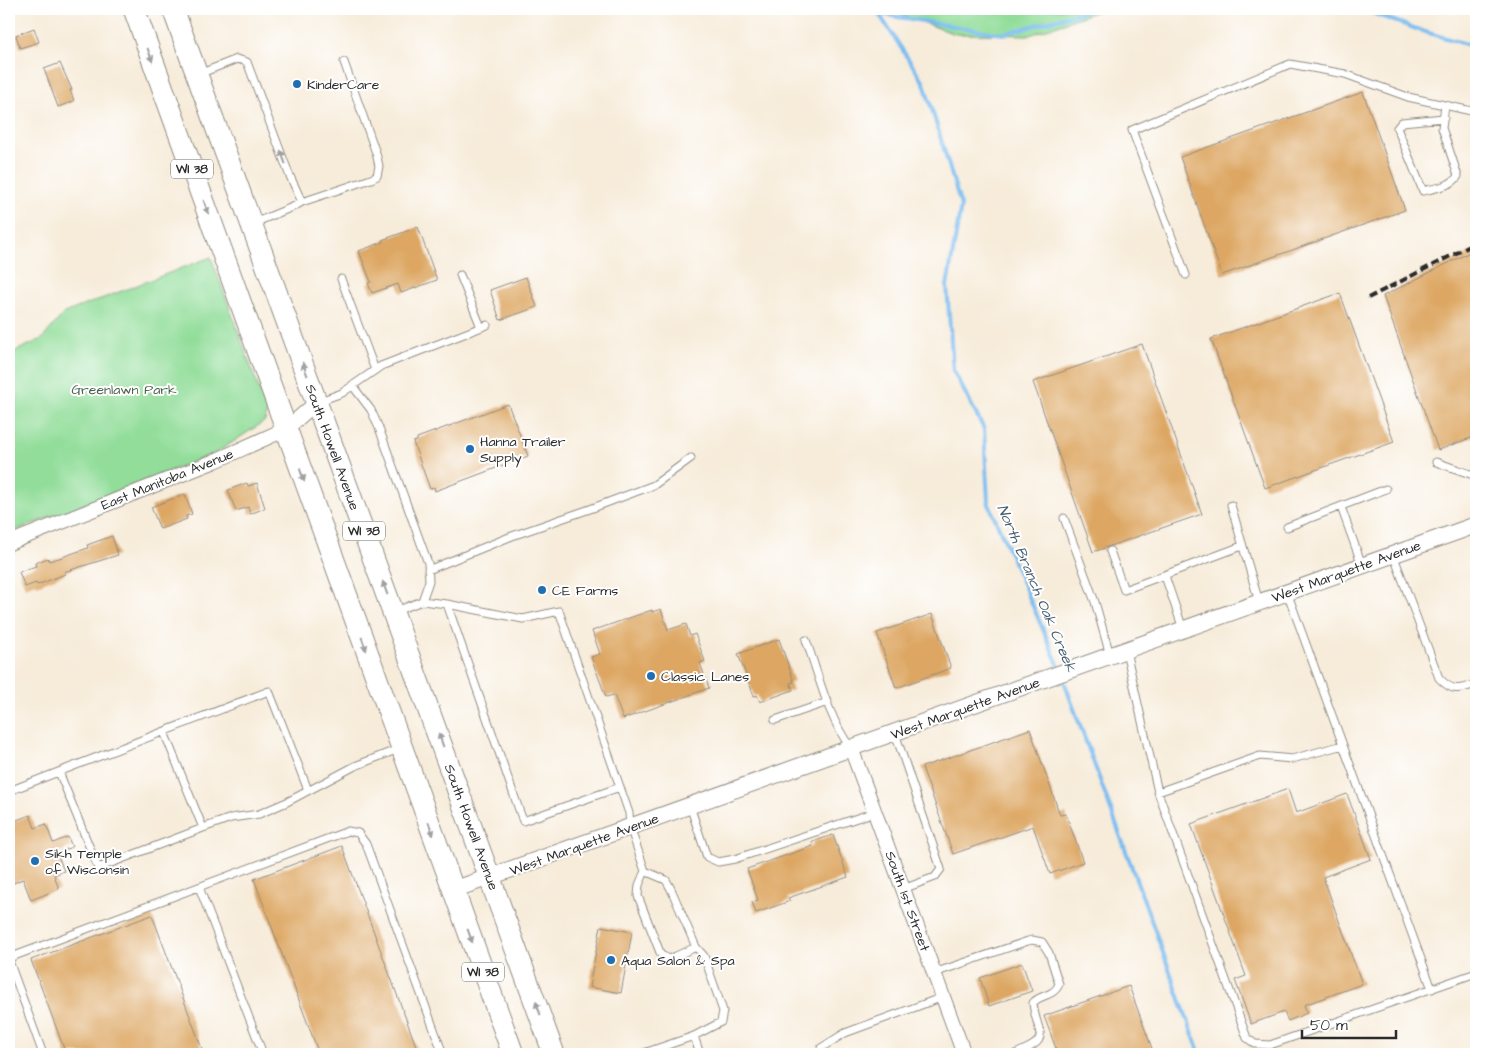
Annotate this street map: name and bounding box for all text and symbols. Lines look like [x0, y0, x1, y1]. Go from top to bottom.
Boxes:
one-way arrow [147, 47, 155, 62]
place label: KinderCare [307, 75, 380, 95]
marker: KinderCare [291, 78, 303, 90]
one-way arrow [279, 150, 286, 165]
road number: WI 38 [171, 160, 213, 178]
one-way arrow [203, 200, 210, 215]
one-way arrow [301, 362, 308, 377]
park label: Greenlawn Park [71, 380, 177, 400]
street label: South Howell Avenue [300, 381, 364, 514]
place label: Hanna Trailer Supply [480, 432, 566, 468]
marker: Hanna Trailer Supply [464, 443, 476, 455]
street label: East Manitoba Avenue [98, 444, 237, 516]
one-way arrow [299, 467, 306, 482]
water label: North Branch Oak Creek [992, 501, 1082, 676]
road number: WI 38 [343, 522, 385, 540]
street label: West Marquette Avenue [1269, 535, 1424, 608]
one-way arrow [381, 580, 389, 595]
place label: CE Farms [552, 581, 618, 601]
marker: CE Farms [536, 584, 548, 596]
one-way arrow [360, 637, 368, 652]
place label: Classic Lanes [661, 667, 749, 687]
marker: Classic Lanes [645, 670, 657, 682]
street label: West Marquette Avenue [888, 672, 1043, 745]
one-way arrow [437, 733, 444, 748]
street label: South Howell Avenue [439, 761, 503, 894]
street label: West Marquette Avenue [507, 808, 662, 881]
one-way arrow [427, 822, 435, 837]
place label: Sikh Temple of Wisconsin [45, 844, 129, 880]
street label: South 1st Street [880, 848, 935, 955]
marker: Sikh Temple of Wisconsin [29, 855, 41, 867]
one-way arrow [467, 928, 474, 943]
place label: Aqua Salon & Spa [621, 951, 735, 971]
marker: Aqua Salon & Spa [605, 954, 617, 966]
road number: WI 38 [462, 962, 504, 982]
one-way arrow [534, 1001, 541, 1016]
scale bar [1302, 1008, 1396, 1040]
text: 50 m [1310, 1015, 1348, 1036]

